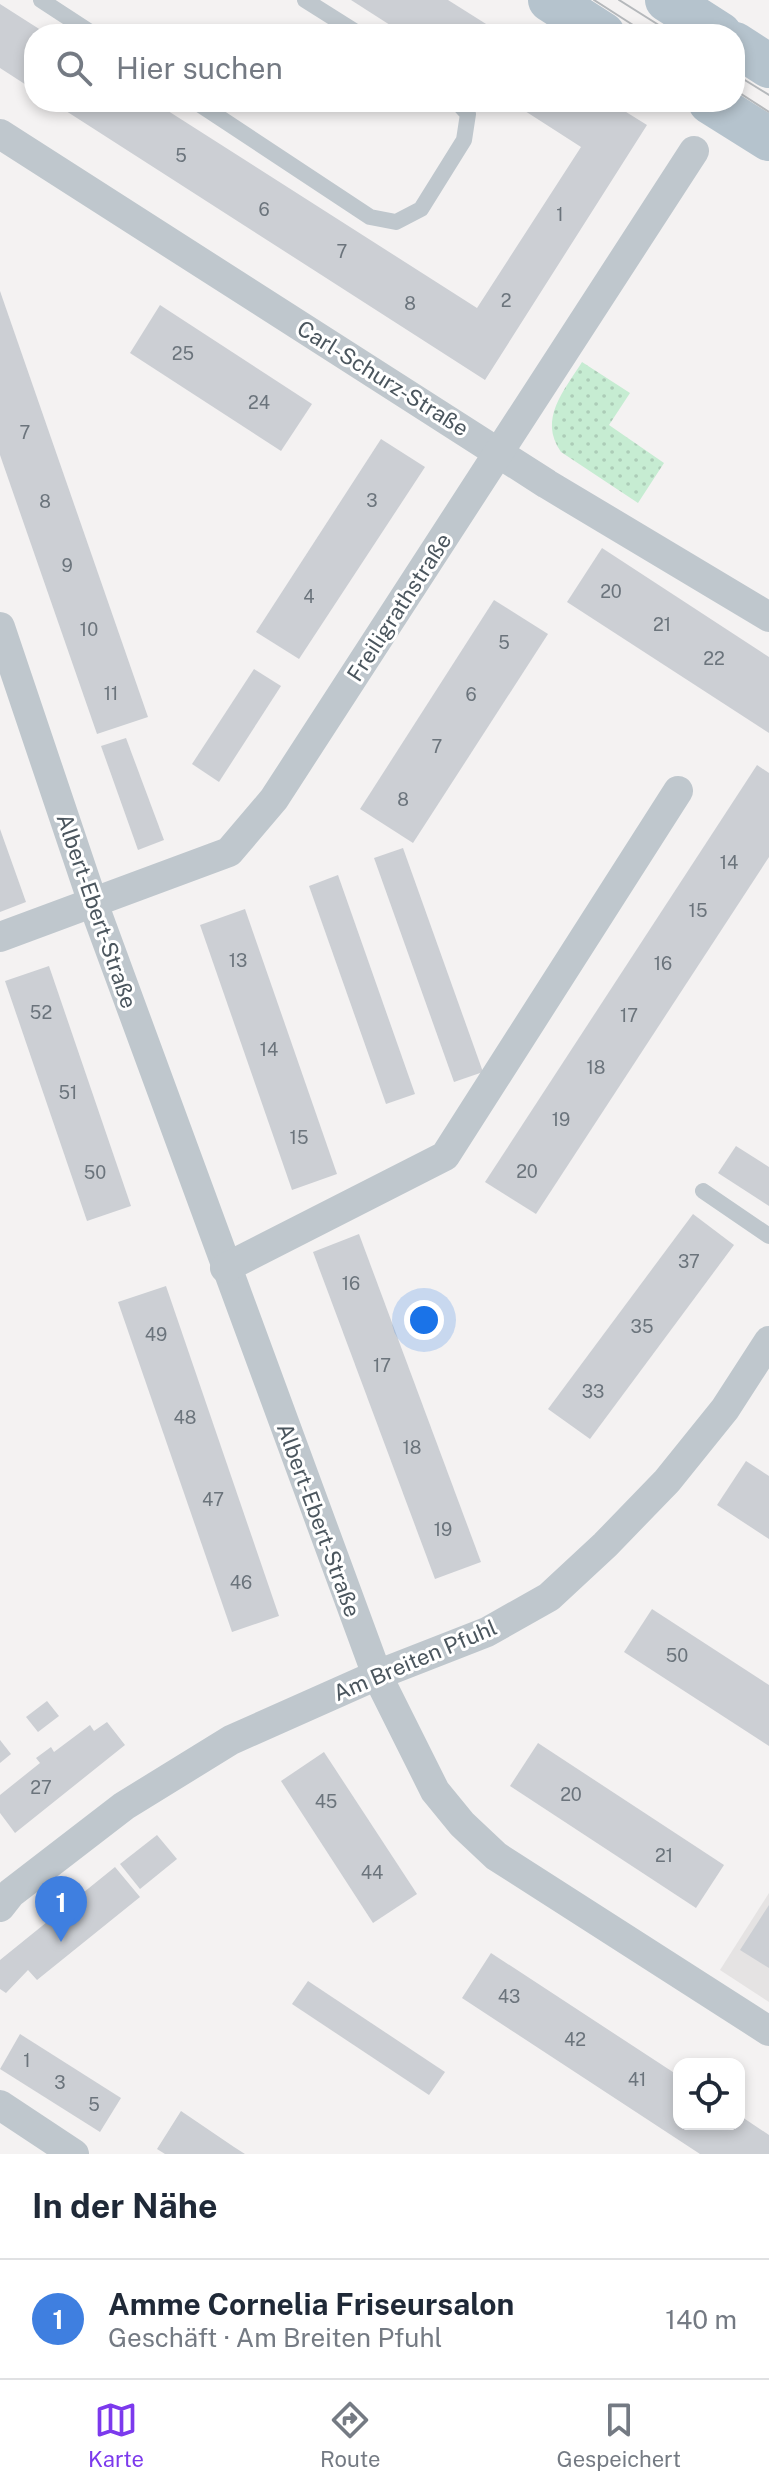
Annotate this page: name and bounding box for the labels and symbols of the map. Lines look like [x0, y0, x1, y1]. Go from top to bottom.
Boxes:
house number: 5 [175, 145, 187, 166]
house number: 6 [258, 199, 270, 220]
house number: 1 [556, 204, 564, 225]
house number: 7 [337, 241, 347, 262]
house number: 2 [501, 290, 511, 311]
house number: 8 [404, 293, 416, 314]
street label: Carl-Schurz-Straße [293, 315, 473, 441]
house number: 25 [172, 343, 194, 364]
house number: 24 [248, 392, 270, 413]
house number: 7 [20, 422, 30, 443]
house number: 3 [366, 490, 378, 511]
house number: 8 [39, 491, 51, 512]
street label: Freiligrathstraße [341, 528, 457, 686]
house number: 9 [61, 555, 73, 576]
house number: 20 [600, 581, 622, 602]
house number: 4 [303, 586, 315, 607]
house number: 21 [653, 614, 671, 635]
house number: 10 [80, 619, 98, 640]
house number: 5 [498, 632, 510, 653]
house number: 22 [703, 648, 725, 669]
house number: 11 [104, 683, 118, 704]
house number: 6 [465, 684, 477, 705]
house number: 7 [432, 736, 442, 757]
house number: 8 [397, 789, 409, 810]
street label: Albert-Ebert-Straße [51, 810, 143, 1012]
house number: 14 [720, 852, 738, 873]
house number: 15 [689, 900, 707, 921]
house number: 13 [229, 950, 247, 971]
house number: 16 [654, 953, 672, 974]
house number: 52 [30, 1002, 52, 1023]
house number: 17 [620, 1005, 638, 1026]
house number: 14 [260, 1039, 278, 1060]
house number: 18 [587, 1057, 605, 1078]
house number: 51 [59, 1082, 77, 1103]
house number: 19 [552, 1109, 570, 1130]
house number: 15 [290, 1127, 308, 1148]
house number: 20 [516, 1161, 538, 1182]
house number: 50 [84, 1162, 106, 1183]
house number: 37 [678, 1251, 700, 1272]
house number: 16 [342, 1273, 360, 1294]
your location [404, 1300, 444, 1340]
house number: 35 [631, 1316, 653, 1337]
house number: 49 [145, 1324, 167, 1345]
house number: 17 [373, 1355, 391, 1376]
house number: 33 [582, 1381, 604, 1402]
house number: 48 [174, 1407, 196, 1428]
street label: Albert-Ebert-Straße [272, 1420, 366, 1620]
house number: 18 [403, 1437, 421, 1458]
house number: 47 [202, 1489, 224, 1510]
house number: 19 [434, 1519, 452, 1540]
house number: 46 [230, 1572, 252, 1593]
street label: Am Breiten Pfuhl [329, 1614, 501, 1706]
house number: 50 [666, 1645, 688, 1666]
house number: 27 [30, 1777, 52, 1798]
house number: 20 [560, 1784, 582, 1805]
house number: 45 [315, 1791, 337, 1812]
house number: 21 [655, 1845, 673, 1866]
house number: 44 [361, 1862, 383, 1883]
pin: 1 [35, 1876, 87, 1942]
house number: 43 [498, 1986, 520, 2007]
house number: 42 [564, 2029, 586, 2050]
house number: 1 [23, 2050, 31, 2071]
house number: 41 [628, 2069, 646, 2090]
house number: 3 [54, 2072, 66, 2093]
house number: 5 [88, 2094, 100, 2115]

